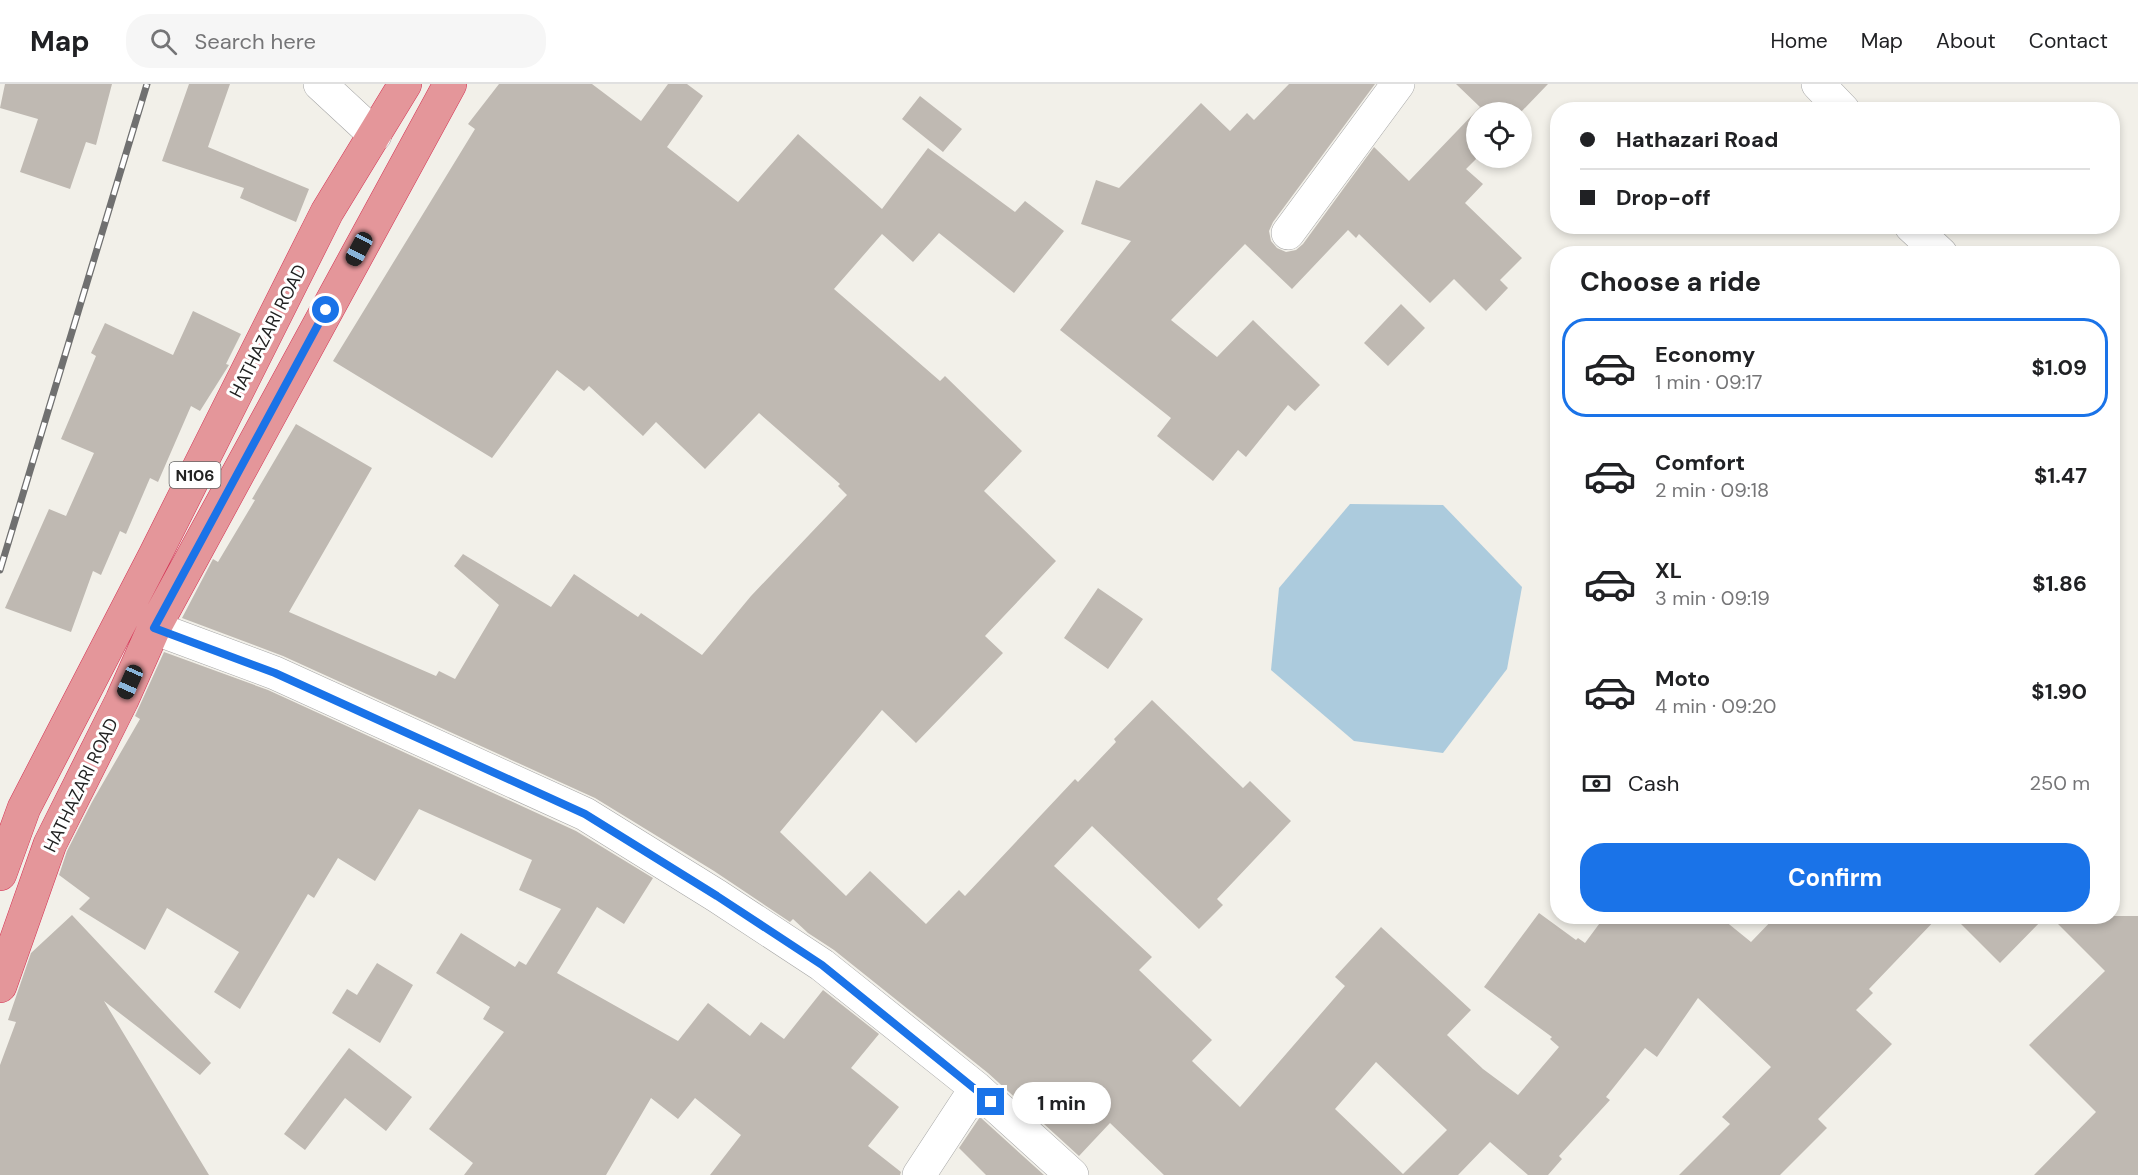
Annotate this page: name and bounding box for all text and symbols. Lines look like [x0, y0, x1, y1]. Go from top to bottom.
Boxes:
search box [126, 14, 546, 68]
text: Map [30, 23, 90, 60]
icon: search [147, 25, 180, 58]
text: Search here [195, 27, 316, 56]
text: Home [1770, 27, 1828, 55]
text: Map [1861, 27, 1903, 55]
text: About [1936, 27, 1996, 55]
text: Contact [2029, 27, 2108, 55]
map controls [1466, 102, 1532, 168]
button: locate [1466, 102, 1532, 168]
text: Hathazari Road [1616, 125, 1778, 154]
text: Drop-off [1616, 183, 1711, 212]
car [343, 229, 375, 269]
street label: HATHAZARI ROAD [224, 260, 312, 402]
text: Choose a ride [1580, 264, 1761, 299]
route start [312, 296, 339, 323]
text: Economy [1655, 340, 1755, 369]
icon: car [1583, 341, 1637, 395]
text: $1.09 [2032, 353, 2087, 382]
text: 1 min · 09:17 [1655, 369, 1762, 395]
text: Comfort [1655, 448, 1745, 477]
icon: car [1583, 449, 1637, 503]
text: $1.47 [2034, 461, 2087, 490]
road number: N106 [170, 462, 220, 488]
text: 2 min · 09:18 [1655, 477, 1769, 503]
text: XL [1655, 556, 1682, 585]
icon: car [1583, 557, 1637, 611]
text: $1.86 [2032, 569, 2087, 598]
text: 3 min · 09:19 [1655, 585, 1770, 611]
car [114, 662, 146, 702]
text: Moto [1655, 664, 1710, 693]
icon: car [1583, 665, 1637, 719]
text: $1.90 [2031, 677, 2087, 706]
text: 4 min · 09:20 [1655, 693, 1776, 719]
street label: HATHAZARI ROAD [38, 714, 124, 856]
icon: cash [1580, 767, 1613, 800]
text: Cash [1628, 769, 1679, 798]
text: 250 m [2029, 770, 2090, 796]
button: Confirm [1580, 843, 2090, 912]
callout: 1 min [1012, 1081, 1111, 1123]
route end [977, 1088, 1004, 1115]
text: 1 min [1037, 1090, 1086, 1116]

